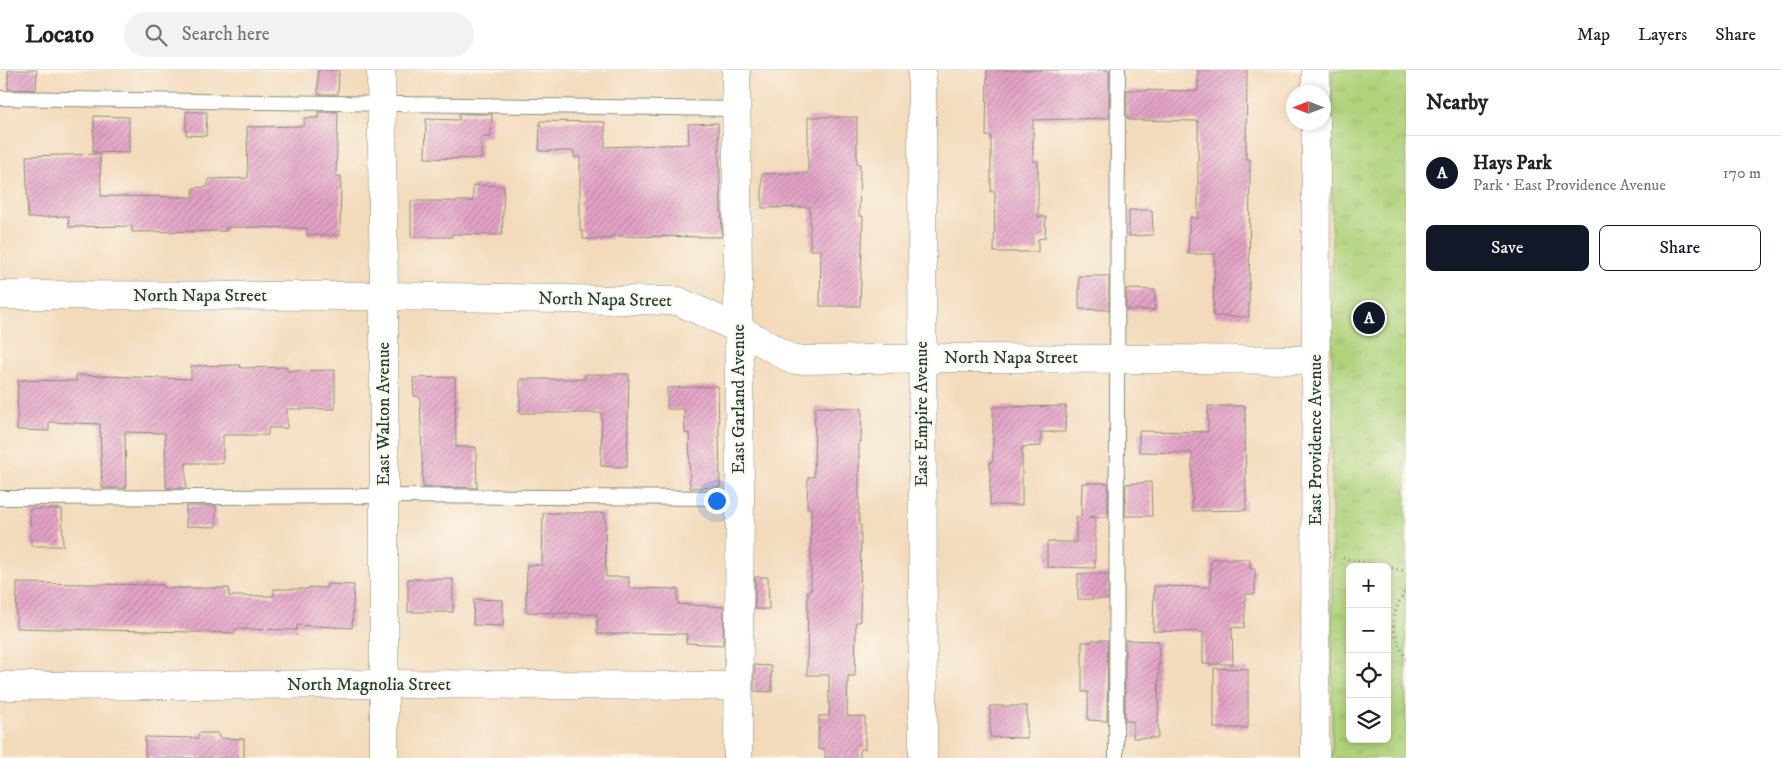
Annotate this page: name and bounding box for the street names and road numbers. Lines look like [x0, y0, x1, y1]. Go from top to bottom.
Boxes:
street label: North Napa Street [133, 285, 267, 307]
street label: North Napa Street [538, 288, 672, 312]
street label: East Garland Avenue [728, 324, 750, 474]
street label: East Empire Avenue [911, 341, 933, 487]
street label: East Walton Avenue [373, 342, 395, 486]
street label: North Napa Street [944, 347, 1078, 369]
street label: East Providence Avenue [1305, 354, 1327, 526]
street label: North Magnolia Street [287, 674, 451, 696]

